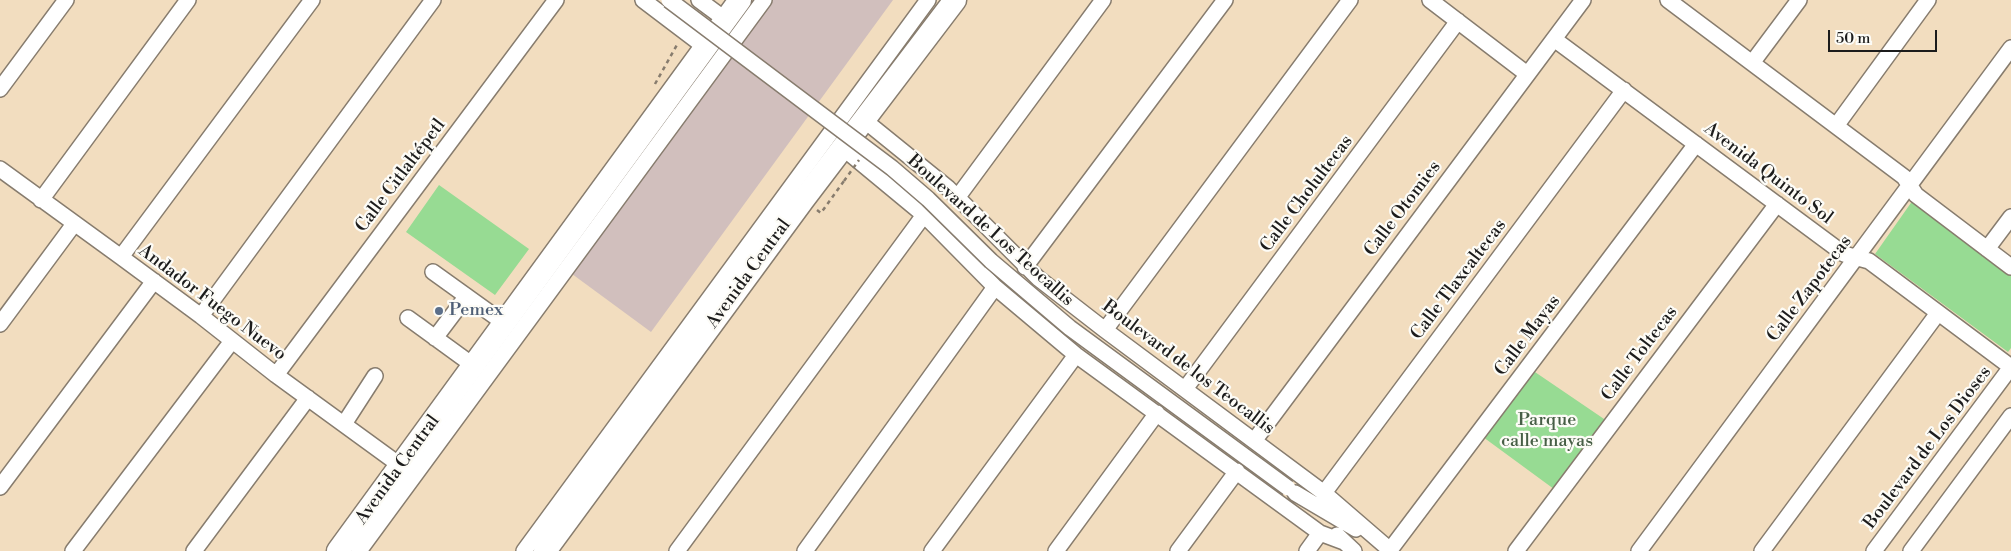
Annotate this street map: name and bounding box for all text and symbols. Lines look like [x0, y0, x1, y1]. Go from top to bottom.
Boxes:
scale bar [1831, 20, 1940, 52]
text: 50 m [1836, 29, 1870, 48]
street label: Calle Citlaltépetl [351, 115, 451, 237]
street label: Avenida Quinto Sol [1699, 119, 1837, 229]
street label: Calle Cholultecas [1256, 131, 1358, 257]
street label: Boulevard de Los Teocallis [902, 151, 1078, 311]
street label: Calle Otomies [1360, 157, 1446, 261]
street label: Avenida Central [702, 215, 796, 333]
street label: Calle Tlaxcaltecas [1407, 215, 1511, 345]
street label: Calle Zapotecas [1763, 232, 1857, 346]
street label: Andador Fuego Nuevo [134, 240, 290, 366]
street label: Calle Mayas [1491, 291, 1565, 381]
street label: Boulevard de los Teocallis [1098, 296, 1278, 440]
place label: Pemex [449, 300, 503, 322]
street label: Calle Toltecas [1597, 302, 1683, 406]
marker: Pemex [433, 305, 445, 317]
street label: Boulevard de Los Dioses [1860, 362, 1996, 534]
park label: Parque calle mayas [1501, 410, 1593, 452]
street label: Avenida Central [351, 411, 445, 529]

